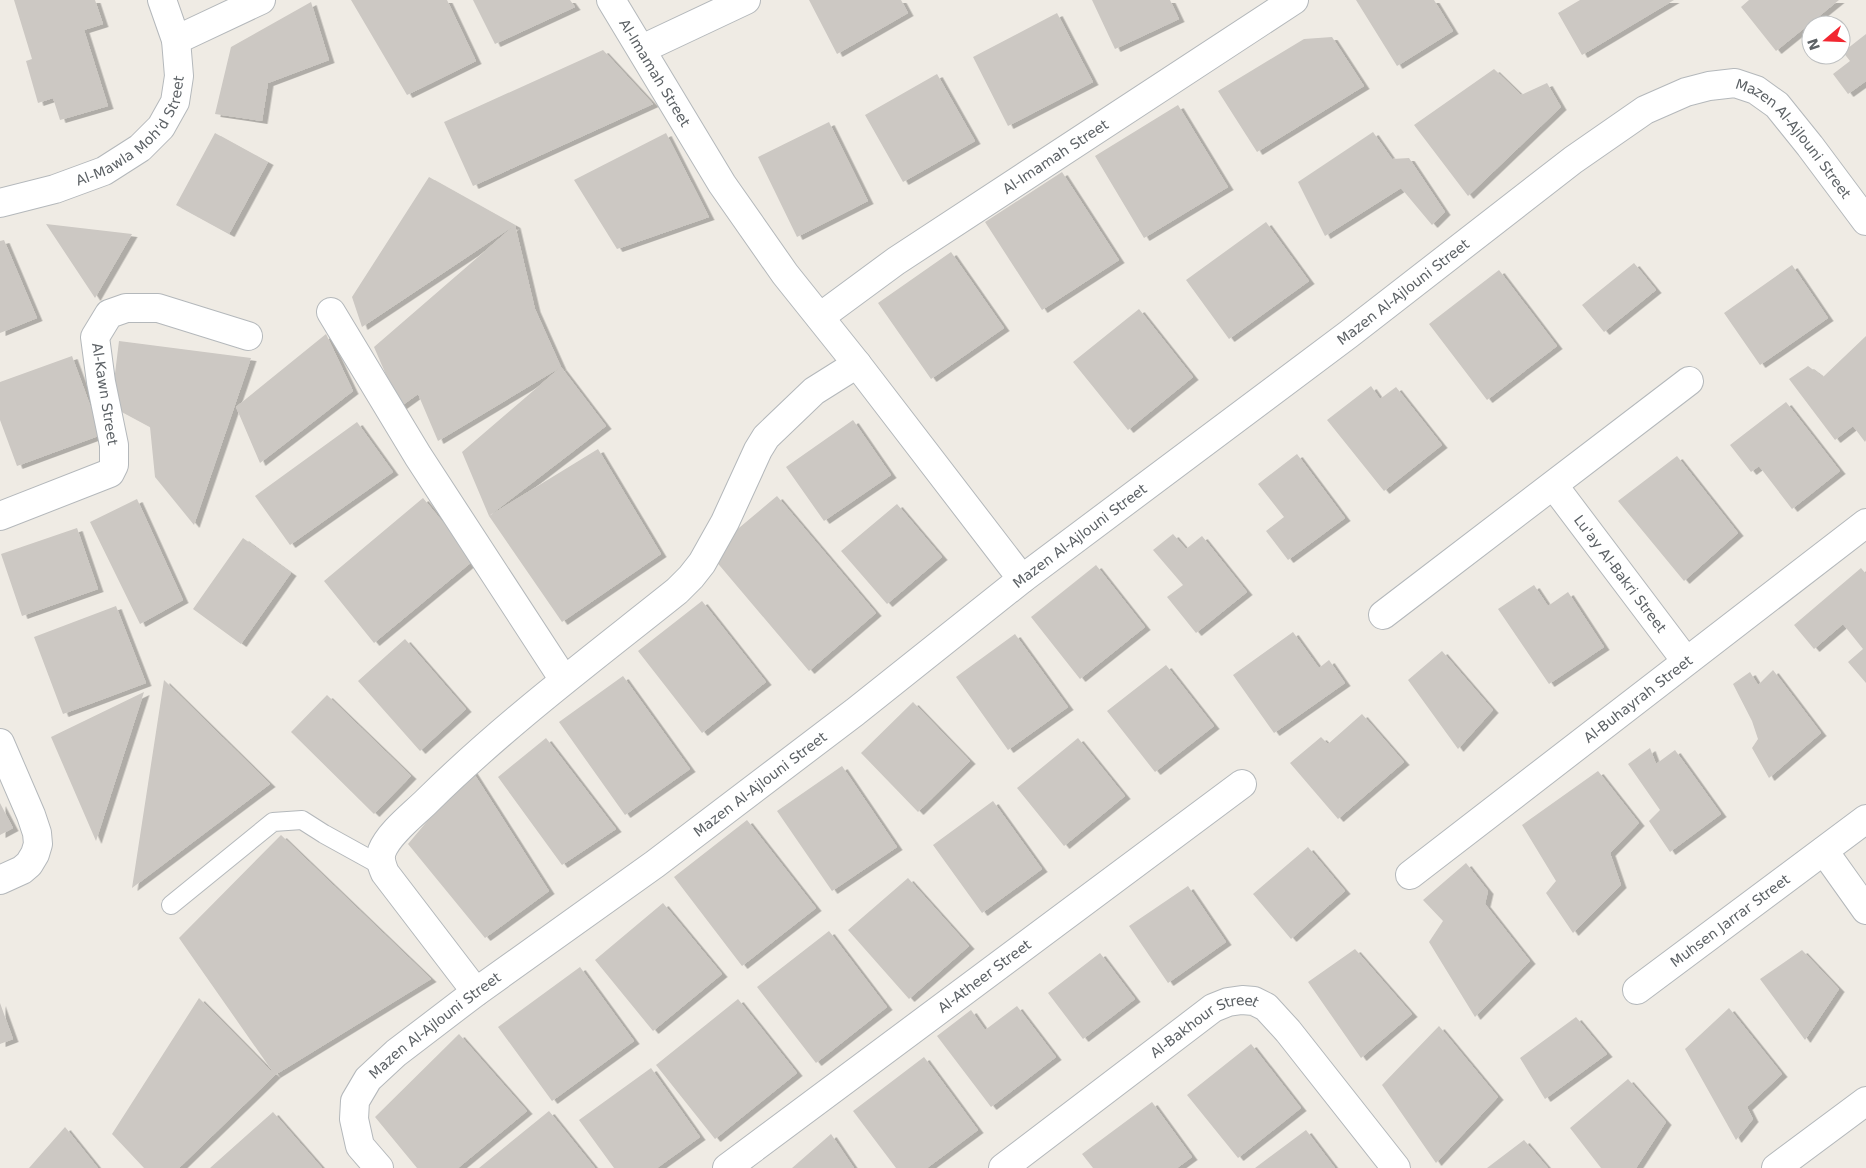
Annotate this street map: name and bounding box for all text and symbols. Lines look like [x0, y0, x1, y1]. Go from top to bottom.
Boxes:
north arrow [1801, 15, 1851, 65]
street label: Al-Imamah Street [616, 16, 694, 130]
text: N [1804, 36, 1823, 52]
street label: Al-Mawla Moh'd Street [74, 74, 187, 189]
street label: Mazen Al-Ajlouni Street [1733, 76, 1855, 202]
street label: Al-Imamah Street [1000, 116, 1112, 197]
street label: Mazen Al-Ajlouni Street [1334, 235, 1473, 348]
street label: Al-Kawn Street [89, 342, 121, 447]
street label: Mazen Al-Ajlouni Street [1010, 480, 1150, 591]
street label: Lu'ay Al-Bakri Street [1571, 512, 1670, 636]
street label: Al-Buhayrah Street [1581, 652, 1696, 746]
street label: Mazen Al-Ajlouni Street [690, 728, 830, 840]
street label: Muhsen Jarrar Street [1667, 871, 1793, 970]
street label: Al-Atheer Street [935, 936, 1034, 1016]
street label: Mazen Al-Ajlouni Street [366, 969, 504, 1082]
street label: Al-Bakhour Street [1147, 992, 1262, 1061]

